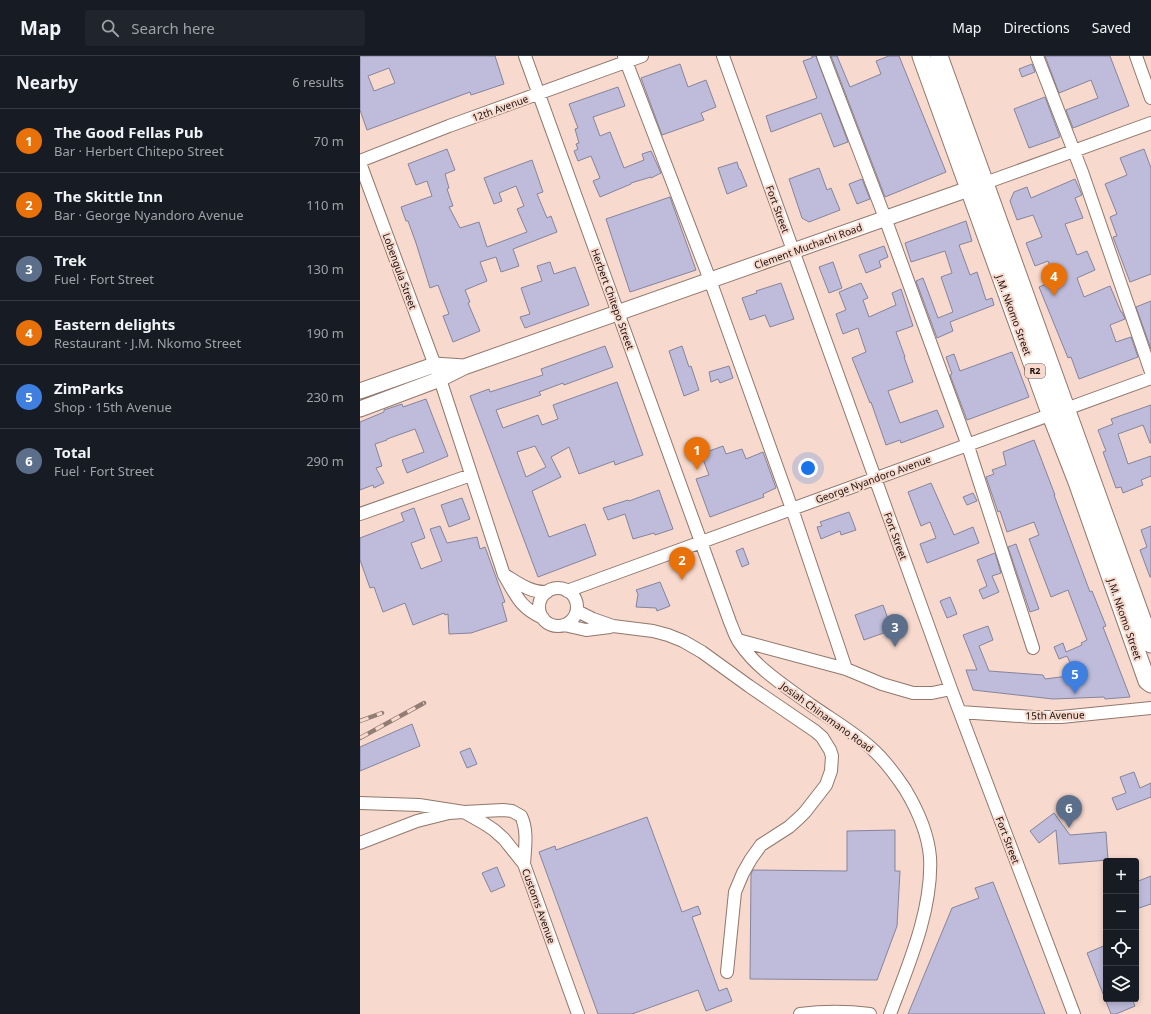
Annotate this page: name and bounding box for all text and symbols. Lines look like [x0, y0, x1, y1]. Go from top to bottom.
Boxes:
search box [85, 10, 365, 46]
text: Map [20, 15, 61, 41]
icon: search [99, 17, 121, 39]
text: Search here [131, 18, 215, 38]
text: Map [952, 18, 981, 37]
text: Directions [1003, 18, 1070, 37]
text: Saved [1092, 18, 1131, 37]
text: Nearby [16, 71, 78, 94]
text: 6 results [292, 73, 344, 91]
street label: 12th Avenue [470, 91, 530, 125]
text: The Good Fellas Pub [54, 122, 203, 142]
text: 1 [25, 132, 33, 150]
text: 70 m [314, 132, 344, 150]
text: Bar · Herbert Chitepo Street [54, 142, 224, 160]
street label: Fort Street [763, 183, 793, 235]
text: The Skittle Inn [54, 186, 163, 206]
text: 2 [25, 196, 33, 214]
text: 110 m [306, 196, 344, 214]
text: Bar · George Nyandoro Avenue [54, 206, 244, 224]
street label: Clement Muchachi Road [752, 220, 864, 272]
street label: Lobengula Street [380, 231, 420, 311]
street label: Herbert Chitepo Street [588, 247, 638, 352]
text: Trek [54, 250, 87, 270]
text: 3 [25, 260, 33, 278]
text: 130 m [306, 260, 344, 278]
pin: 4 [1041, 263, 1067, 296]
text: Fuel · Fort Street [54, 270, 154, 288]
street label: J.M. Nkomo Street [993, 272, 1035, 358]
text: Eastern delights [54, 314, 175, 334]
text: 4 [25, 324, 33, 342]
text: 190 m [306, 324, 344, 342]
text: Restaurant · J.M. Nkomo Street [54, 334, 241, 352]
road number: R2 [1025, 364, 1045, 378]
text: ZimParks [54, 378, 124, 398]
text: 5 [25, 388, 33, 406]
text: 230 m [306, 388, 344, 406]
text: Shop · 15th Avenue [54, 398, 172, 416]
pin: 1 [684, 437, 710, 470]
text: Total [54, 442, 91, 462]
street label: George Nyandoro Avenue [813, 451, 933, 506]
text: 6 [25, 452, 33, 470]
text: 290 m [306, 452, 344, 470]
your location [798, 458, 818, 478]
text: Fuel · Fort Street [54, 462, 154, 480]
street label: Fort Street [881, 510, 911, 562]
pin: 2 [669, 547, 695, 580]
street label: J.M. Nkomo Street [1104, 576, 1146, 662]
pin: 3 [882, 614, 908, 647]
pin: 5 [1062, 661, 1088, 694]
street label: Josiah Chinamano Road [777, 678, 876, 755]
street label: 15th Avenue [1025, 707, 1085, 723]
pin: 6 [1056, 795, 1082, 828]
street label: Fort Street [993, 814, 1024, 866]
map controls [1103, 858, 1139, 1002]
button: + [1103, 858, 1139, 894]
street label: Customs Avenue [519, 867, 559, 946]
button: − [1103, 894, 1139, 930]
button: locate [1103, 930, 1139, 966]
button: layers [1103, 966, 1139, 1002]

